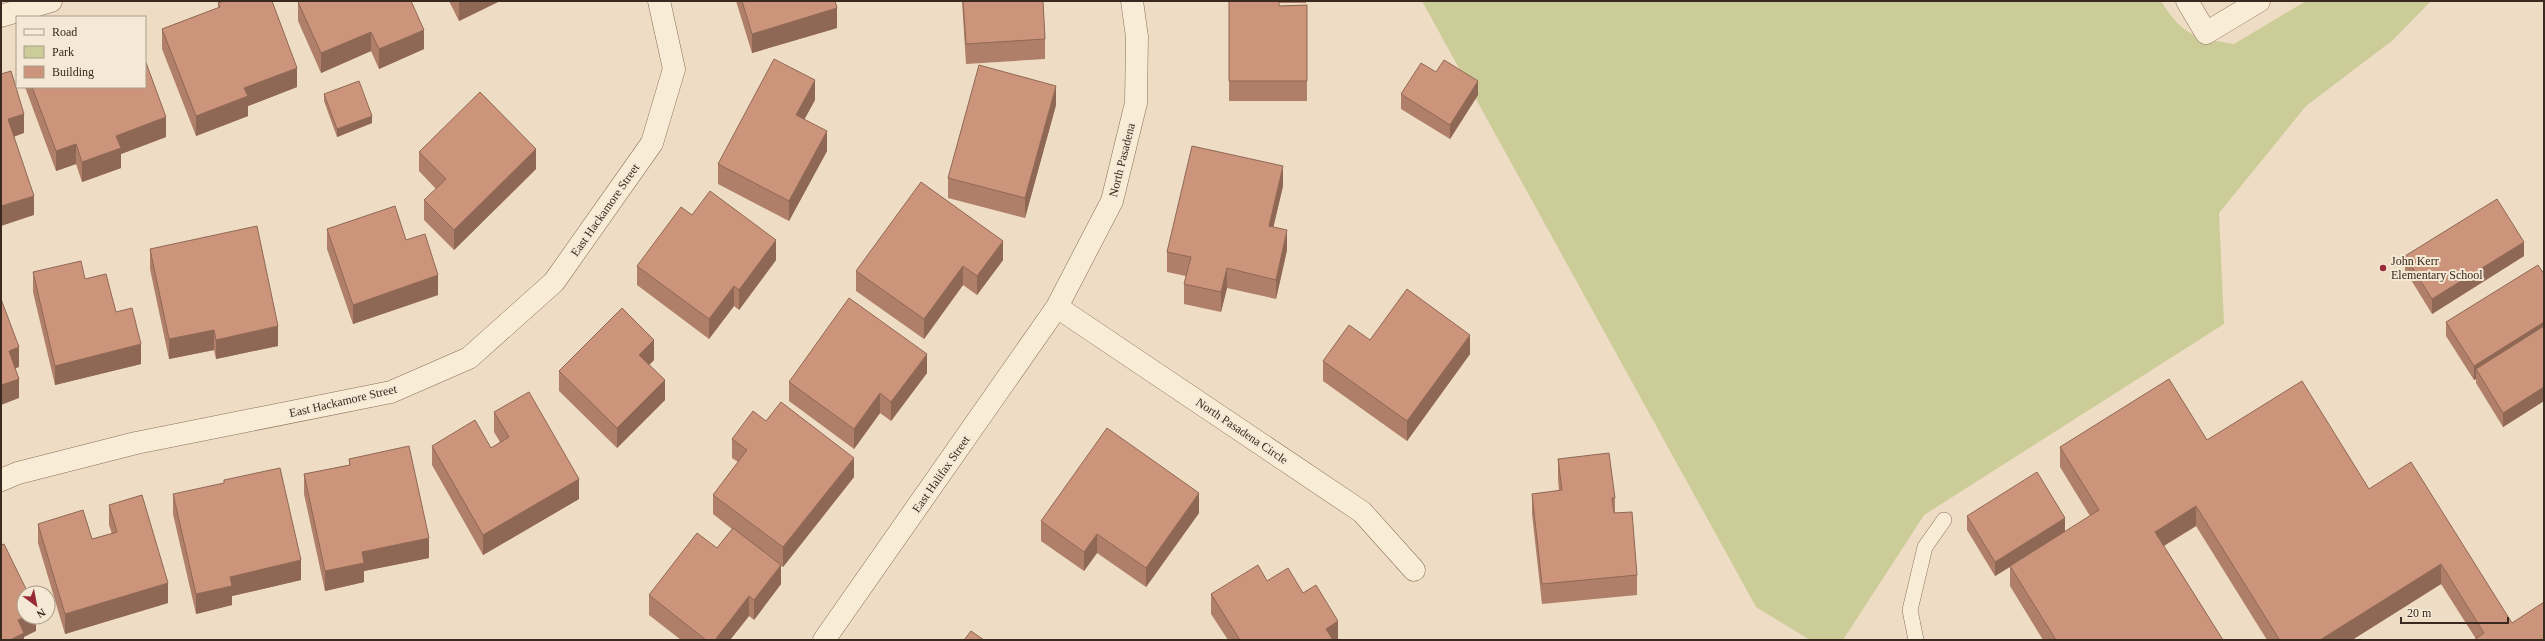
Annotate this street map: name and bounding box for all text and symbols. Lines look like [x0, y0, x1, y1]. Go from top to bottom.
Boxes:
legend [16, 16, 146, 88]
text: Road [52, 25, 77, 39]
text: Park [52, 45, 74, 59]
text: Building [52, 65, 94, 79]
street label: North Pasadena [1106, 121, 1138, 198]
street label: East Hackamore Street [568, 160, 643, 259]
place label: John Kerr Elementary School [2391, 254, 2483, 282]
marker: John Kerr Elementary School [2378, 263, 2388, 273]
street label: East Hackamore Street [288, 382, 399, 420]
street label: North Pasadena Circle [1193, 395, 1291, 467]
street label: East Halifax Street [909, 432, 973, 515]
north arrow [16, 585, 56, 625]
scale bar [2401, 599, 2508, 625]
text: N [35, 606, 48, 621]
text: 20 m [2407, 606, 2432, 620]

